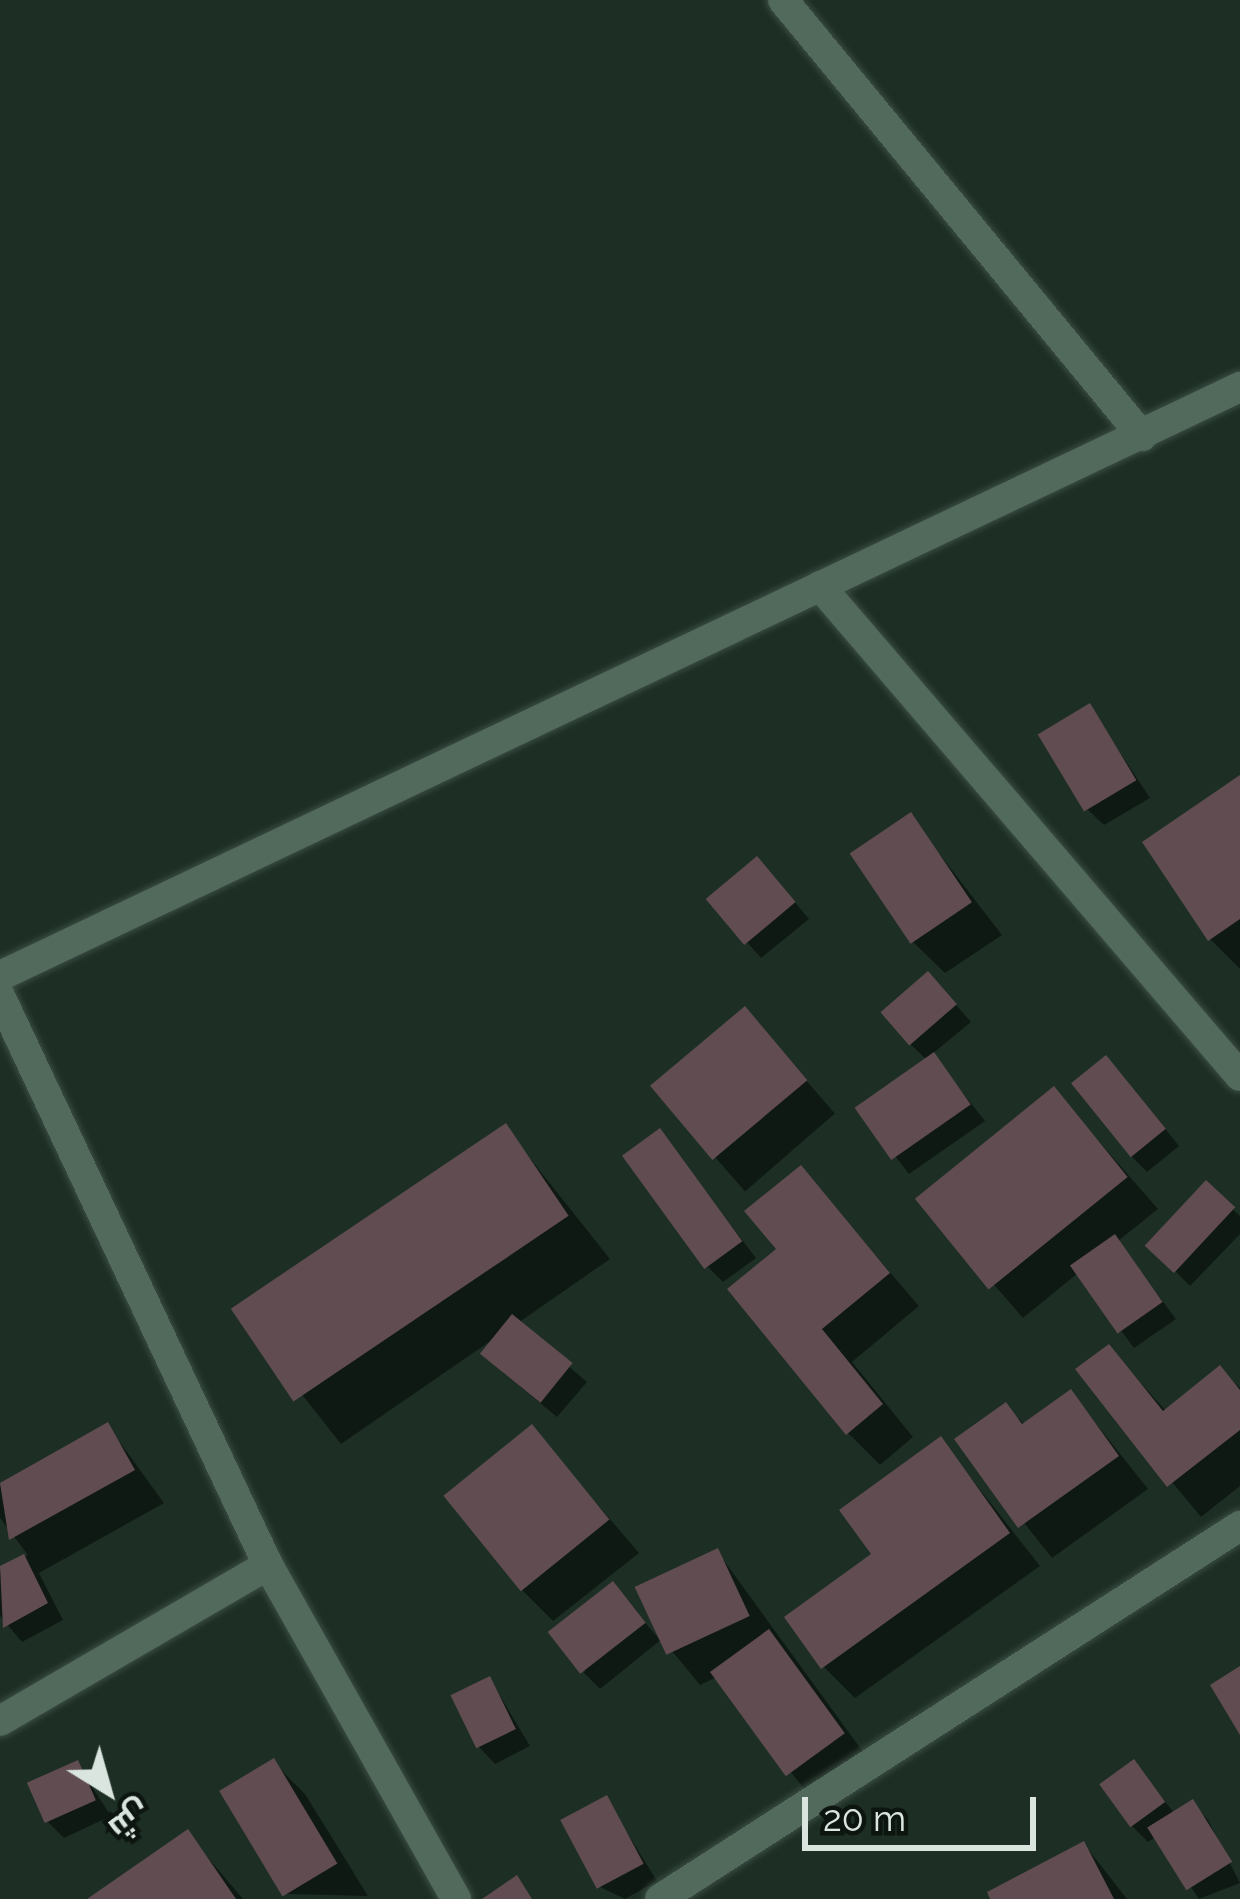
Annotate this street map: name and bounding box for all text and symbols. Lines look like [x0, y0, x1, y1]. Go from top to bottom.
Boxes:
north arrow [48, 1731, 168, 1851]
scale bar [808, 1773, 1042, 1847]
text: ش [101, 1792, 159, 1848]
text: 20 m [823, 1797, 906, 1839]

